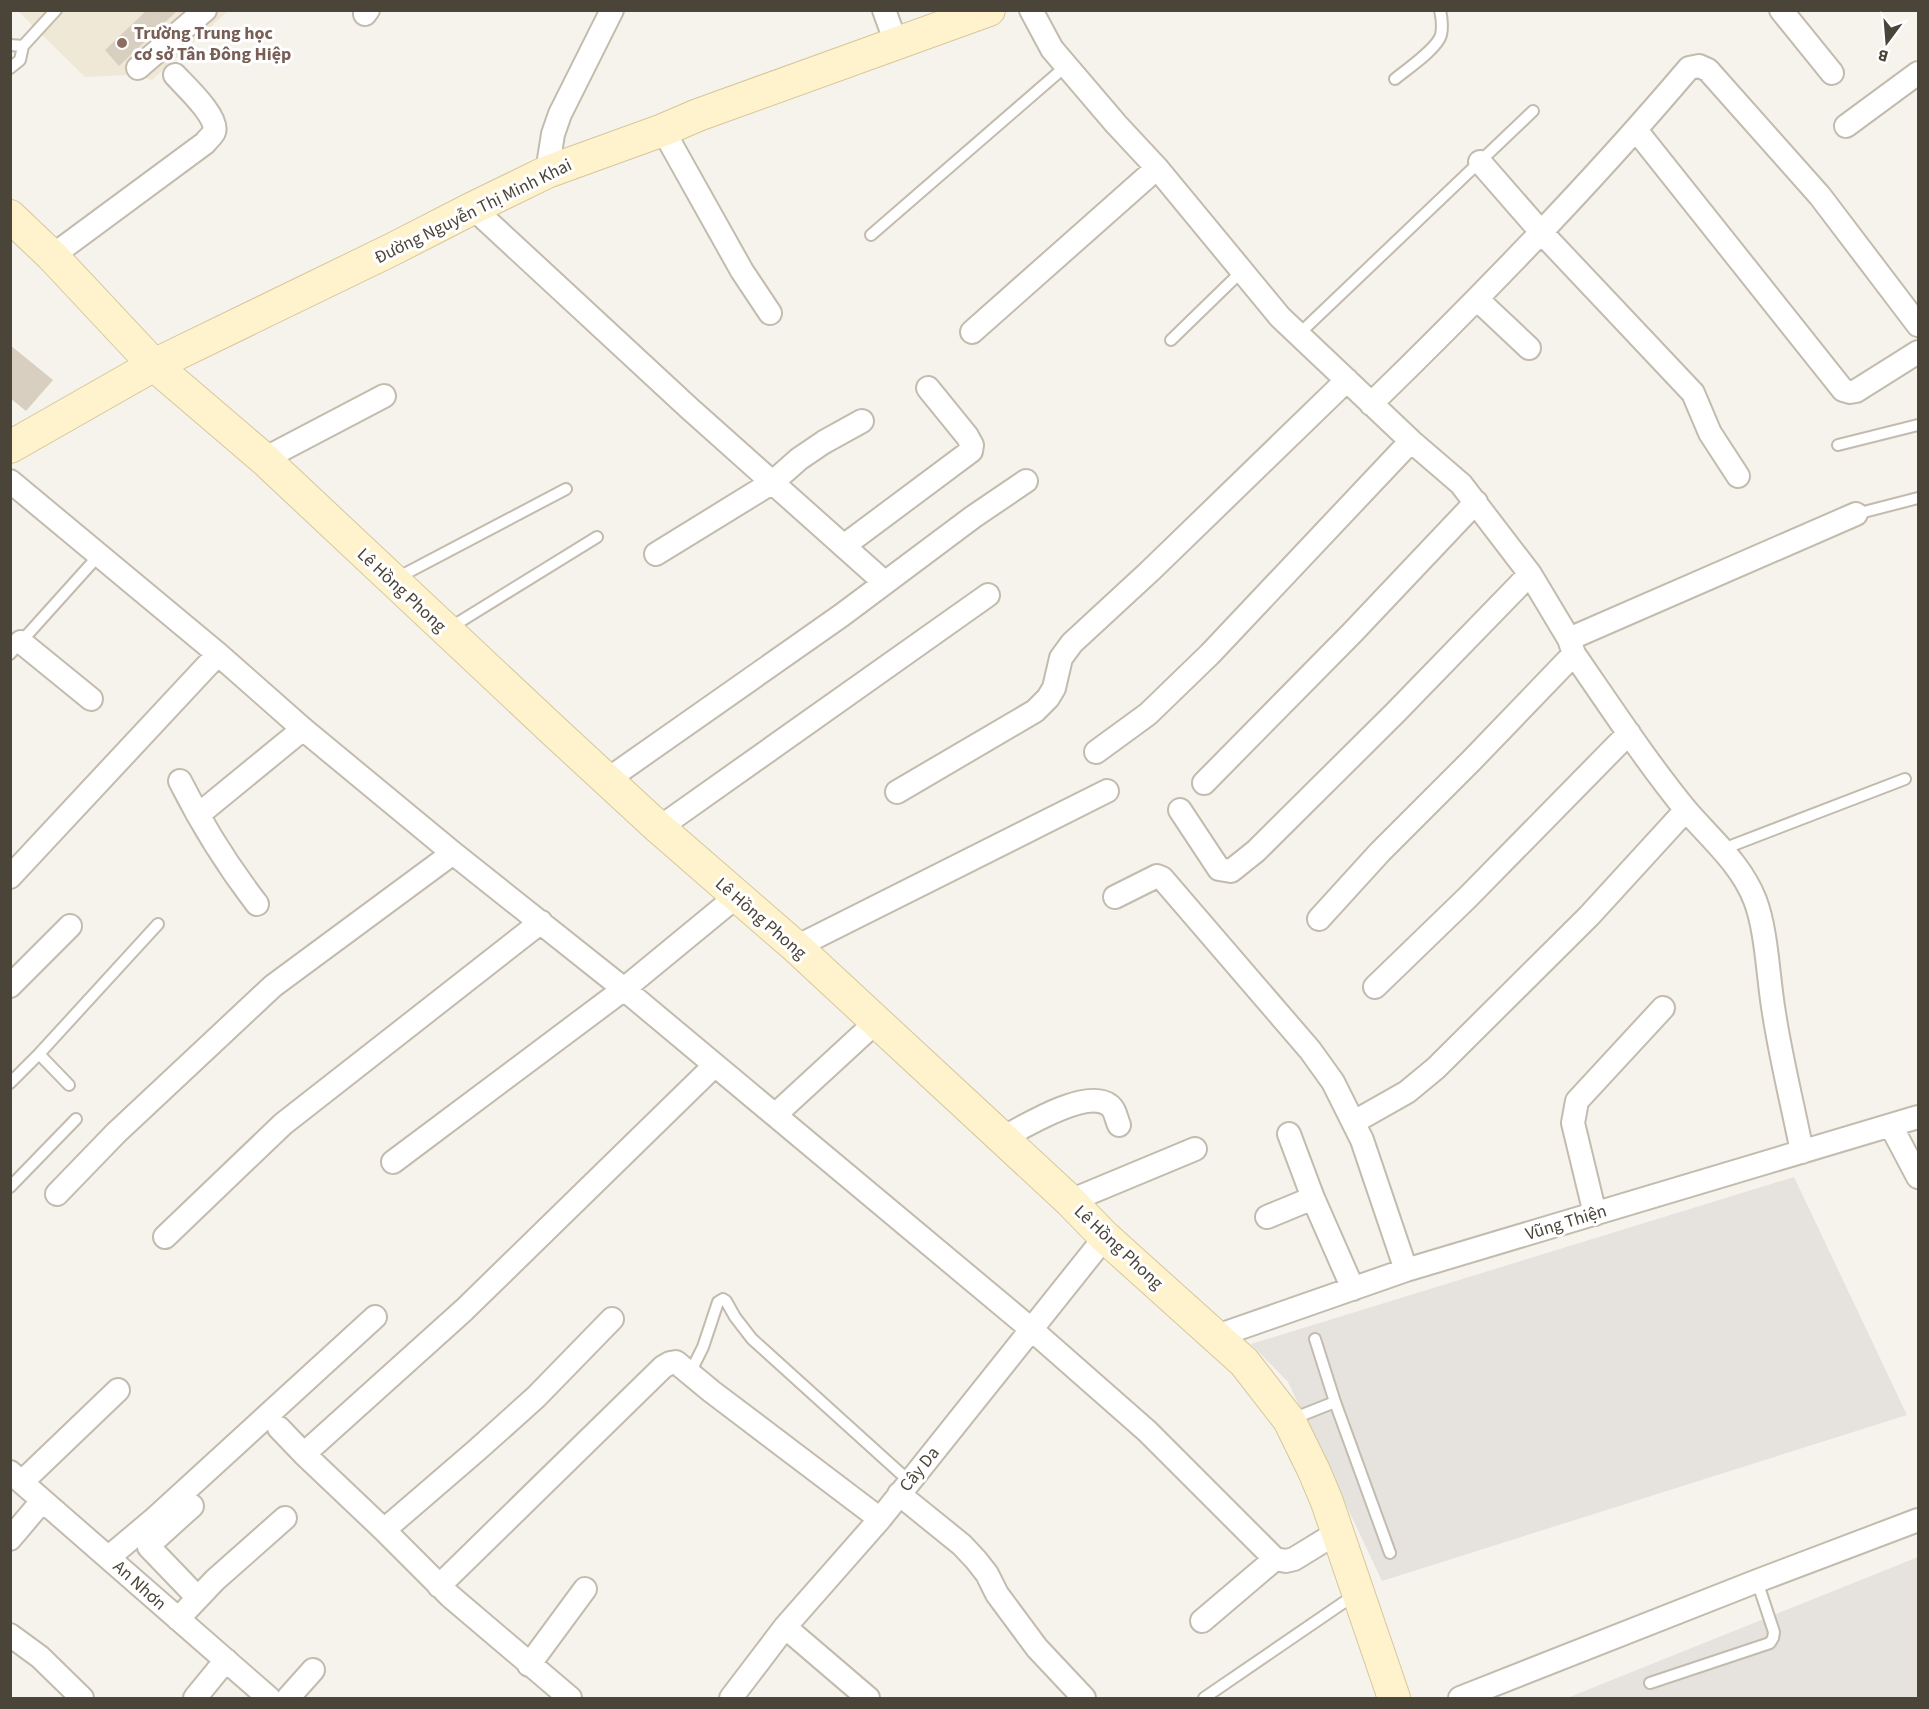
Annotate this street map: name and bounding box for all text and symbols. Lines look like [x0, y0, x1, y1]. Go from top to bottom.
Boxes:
north arrow [1857, 12, 1917, 72]
place label: Trường Trung học cơ sở Tân Đông Hiệp [134, 21, 291, 67]
marker: Trường Trung học cơ sở Tân Đông Hiệp [115, 36, 129, 50]
text: B [1875, 43, 1891, 67]
street label: Đường Nguyễn Thị Minh Khai [370, 153, 576, 270]
street label: Lê Hồng Phong [352, 542, 452, 638]
street label: Lê Hồng Phong [710, 872, 812, 965]
street label: Vũng Thiện [1522, 1198, 1610, 1247]
street label: Lê Hồng Phong [1069, 1199, 1169, 1295]
street label: Cây Da [893, 1441, 945, 1497]
street label: An Nhơn [107, 1555, 172, 1616]

